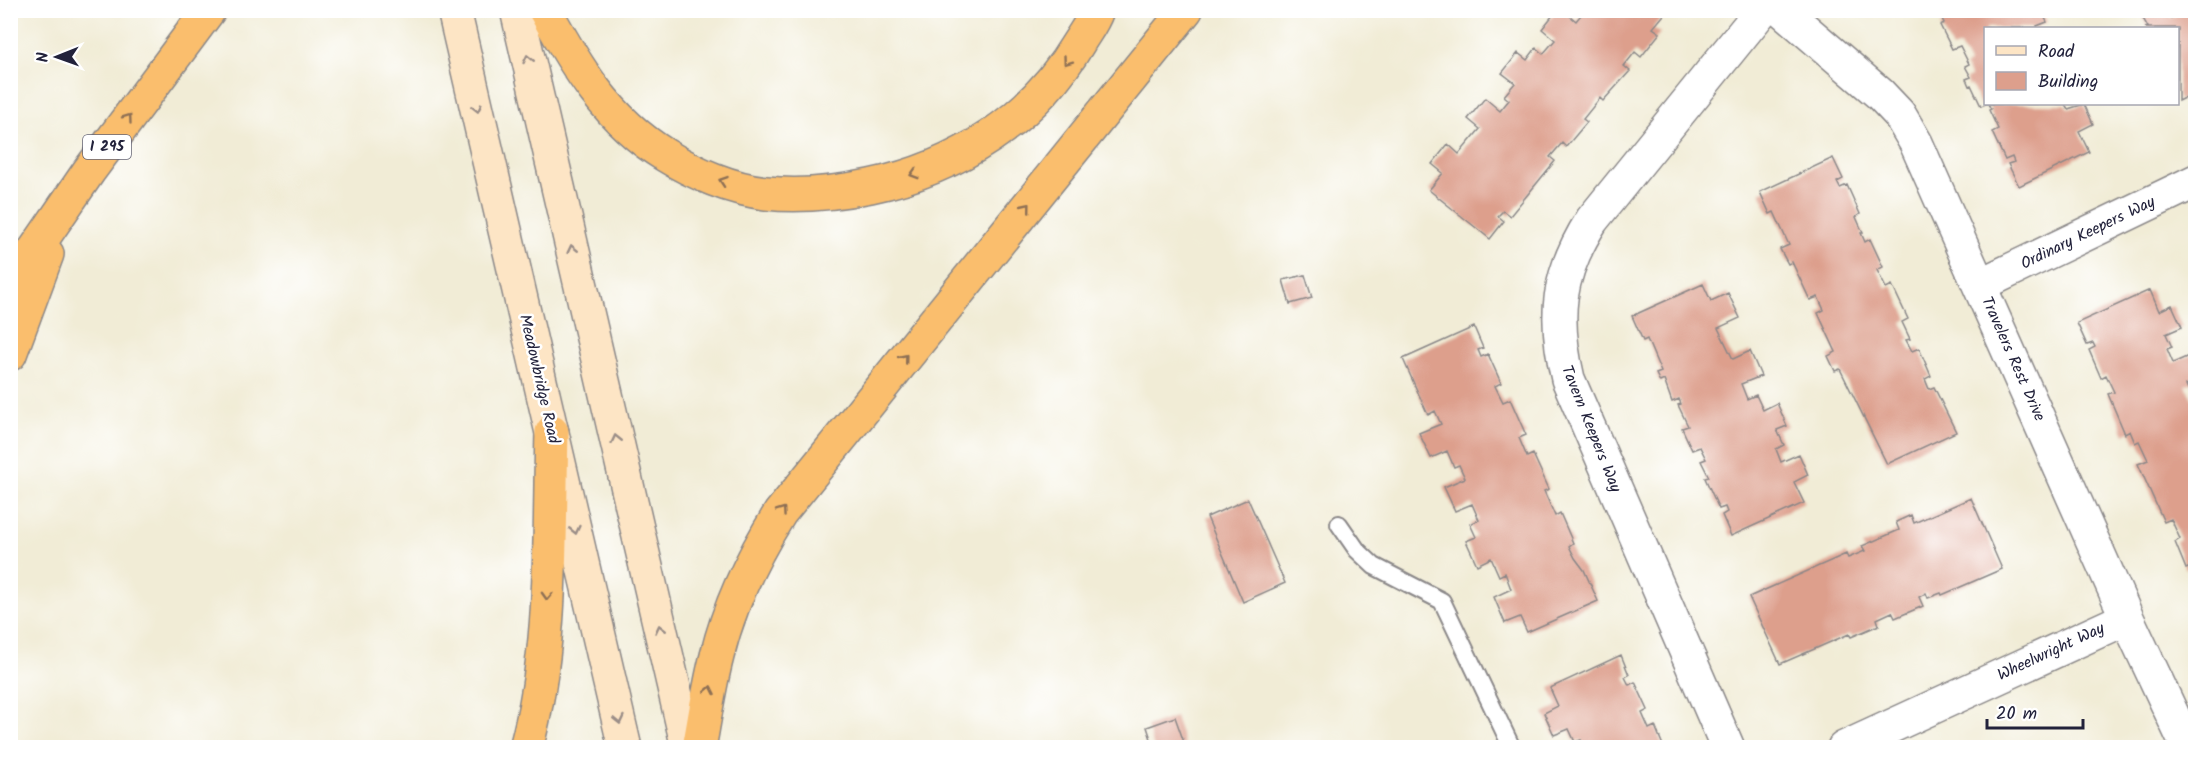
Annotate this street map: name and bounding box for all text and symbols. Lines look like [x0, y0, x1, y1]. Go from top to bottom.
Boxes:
north arrow [27, 27, 87, 87]
legend [1984, 27, 2179, 105]
text: Road [2038, 38, 2075, 67]
text: N [31, 52, 56, 63]
one-way arrow [523, 54, 536, 64]
one-way arrow [1063, 54, 1074, 65]
text: Building [2038, 68, 2098, 97]
one-way arrow [469, 103, 482, 113]
one-way arrow [121, 113, 132, 124]
road number: I 295 [83, 135, 131, 159]
one-way arrow [909, 167, 920, 180]
one-way arrow [718, 176, 728, 189]
street label: Ordinary Keepers Way [2017, 189, 2160, 276]
one-way arrow [1020, 203, 1031, 214]
one-way arrow [567, 244, 580, 254]
street label: Travelers Rest Drive [1974, 293, 2052, 425]
street label: Meadowbridge Road [512, 312, 566, 447]
one-way arrow [897, 354, 908, 365]
street label: Tavern Keepers Way [1554, 362, 1628, 497]
one-way arrow [611, 434, 624, 444]
one-way arrow [775, 506, 786, 517]
one-way arrow [567, 525, 580, 535]
one-way arrow [541, 591, 554, 600]
street label: Wheelwright Way [1993, 616, 2109, 688]
one-way arrow [655, 624, 668, 634]
one-way arrow [703, 685, 716, 695]
scale bar [1987, 692, 2083, 730]
text: 20 m [1996, 700, 2037, 729]
one-way arrow [611, 715, 624, 725]

